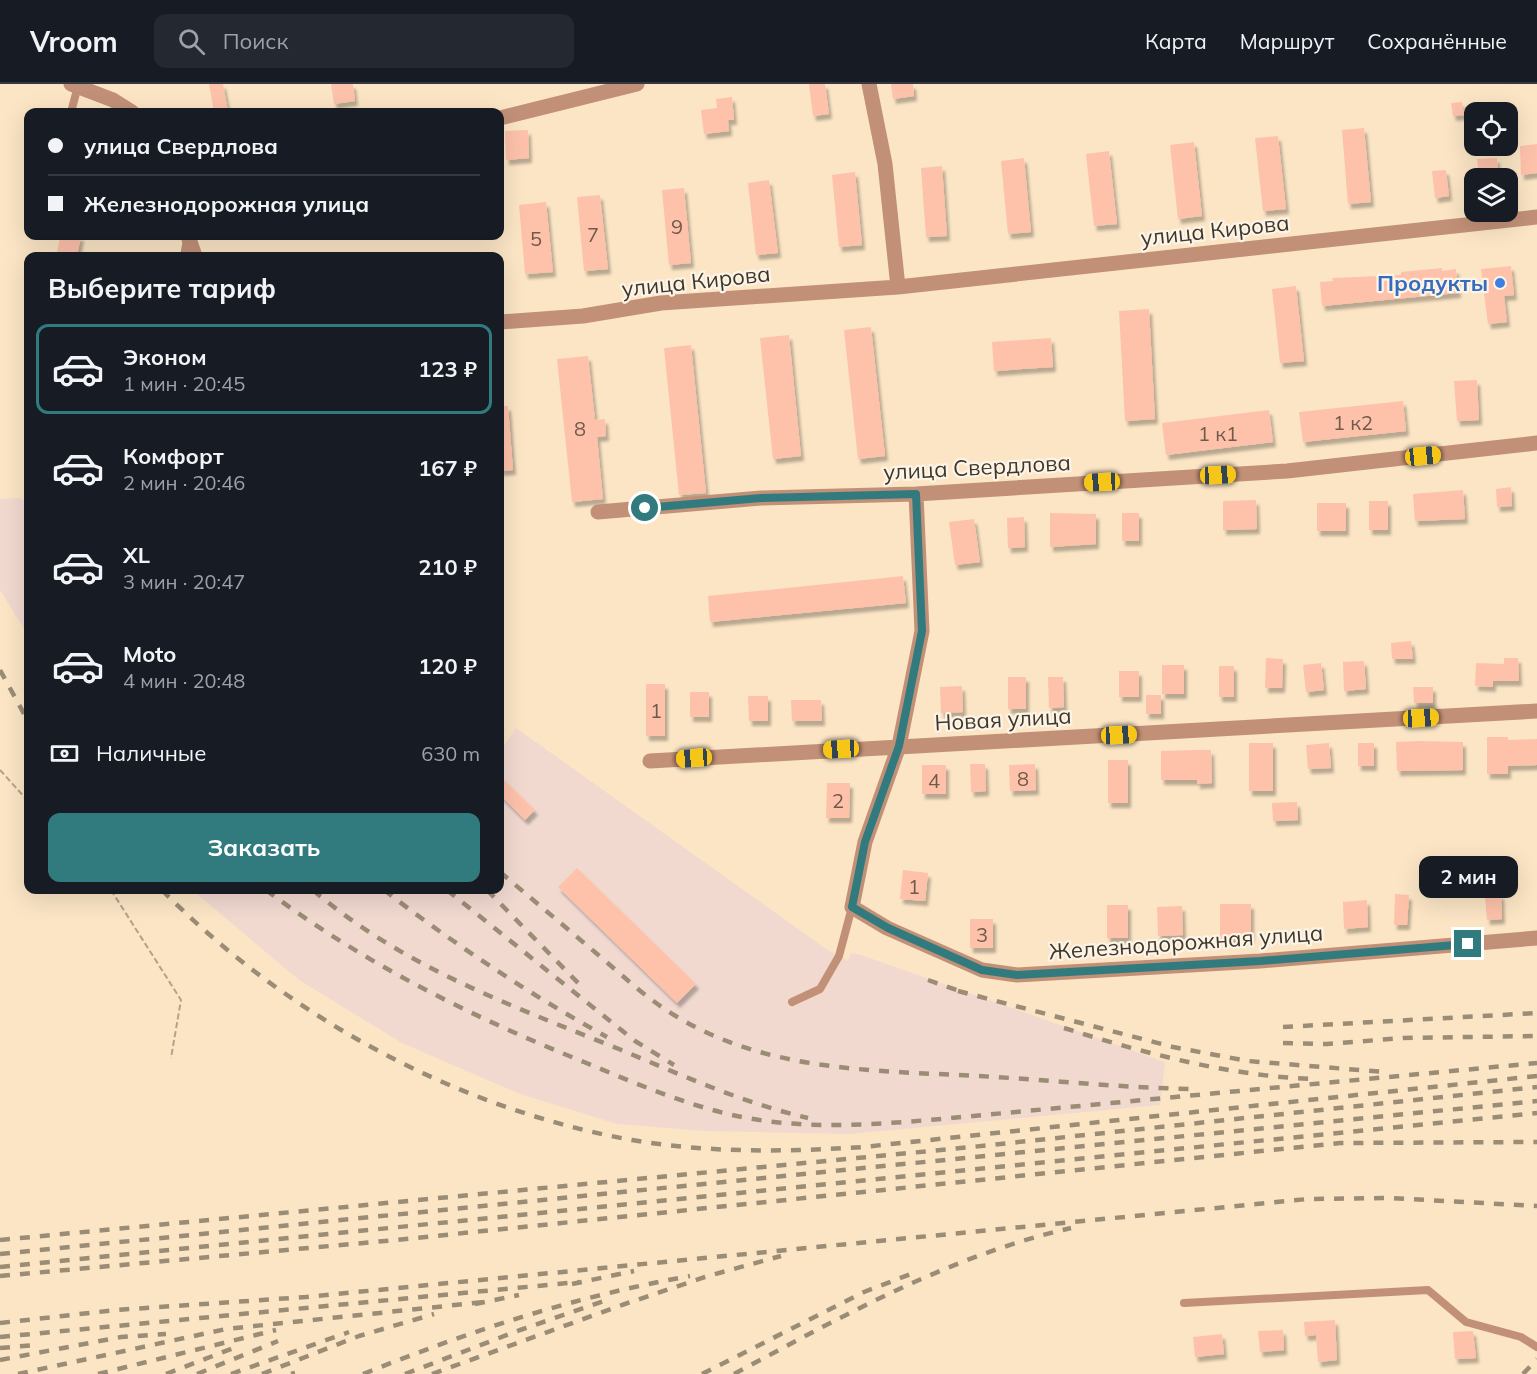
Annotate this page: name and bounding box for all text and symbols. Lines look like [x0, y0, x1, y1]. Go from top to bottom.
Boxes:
search box [154, 14, 574, 68]
text: Vroom [30, 24, 118, 59]
icon: search [175, 25, 208, 58]
text: Поиск [223, 27, 288, 55]
text: Карта [1145, 28, 1207, 54]
text: Маршрут [1240, 28, 1334, 54]
text: Сохранённые [1367, 28, 1507, 54]
map controls [1464, 102, 1518, 222]
button: locate [1464, 102, 1518, 156]
text: улица Свердлова [84, 132, 278, 160]
button: layers [1464, 168, 1518, 222]
text: Железнодорожная улица [84, 190, 369, 218]
street label: улица Кирова [1139, 208, 1291, 252]
house number: 9 [671, 214, 683, 239]
house number: 7 [587, 222, 599, 247]
house number: 5 [530, 226, 542, 251]
street label: улица Кирова [620, 259, 772, 303]
place label: Продукты [1377, 269, 1488, 297]
text: Выберите тариф [48, 271, 276, 305]
marker: Продукты [1493, 276, 1507, 290]
icon: car [51, 342, 105, 396]
text: Эконом [123, 343, 207, 371]
text: 123 ₽ [418, 355, 477, 383]
text: 1 мин · 20:45 [123, 371, 245, 396]
house number: 1 к2 [1333, 410, 1373, 435]
house number: 8 [574, 416, 586, 441]
house number: 1 к1 [1198, 421, 1238, 446]
icon: car [51, 441, 105, 495]
text: Комфорт [123, 442, 224, 470]
car [1404, 445, 1442, 467]
street label: улица Свердлова [883, 448, 1071, 486]
text: 167 ₽ [418, 454, 477, 482]
car [1200, 465, 1236, 485]
text: 2 мин · 20:46 [123, 470, 245, 495]
car [1084, 472, 1120, 492]
route start [631, 494, 658, 521]
icon: car [51, 540, 105, 594]
text: XL [123, 541, 150, 569]
text: 210 ₽ [418, 553, 477, 581]
text: 3 мин · 20:47 [123, 569, 245, 594]
icon: car [51, 639, 105, 693]
text: Moto [123, 640, 176, 668]
text: 120 ₽ [418, 652, 477, 680]
text: 4 мин · 20:48 [123, 668, 245, 693]
house number: 1 [650, 698, 662, 723]
street label: Новая улица [934, 701, 1072, 737]
car [1403, 708, 1439, 728]
car [1101, 725, 1137, 745]
icon: cash [48, 737, 81, 770]
text: Наличные [96, 739, 206, 767]
car [823, 739, 859, 759]
text: 630 m [421, 741, 480, 766]
car [675, 748, 713, 768]
house number: 8 [1017, 766, 1029, 791]
house number: 4 [928, 768, 940, 793]
house number: 2 [832, 788, 844, 813]
button: Заказать [48, 813, 480, 882]
callout: 2 мин [1418, 857, 1518, 899]
text: 2 мин [1440, 864, 1497, 889]
house number: 1 [908, 874, 920, 899]
street label: Железнодорожная улица [1048, 918, 1324, 966]
house number: 3 [976, 922, 988, 947]
route end [1454, 930, 1481, 957]

